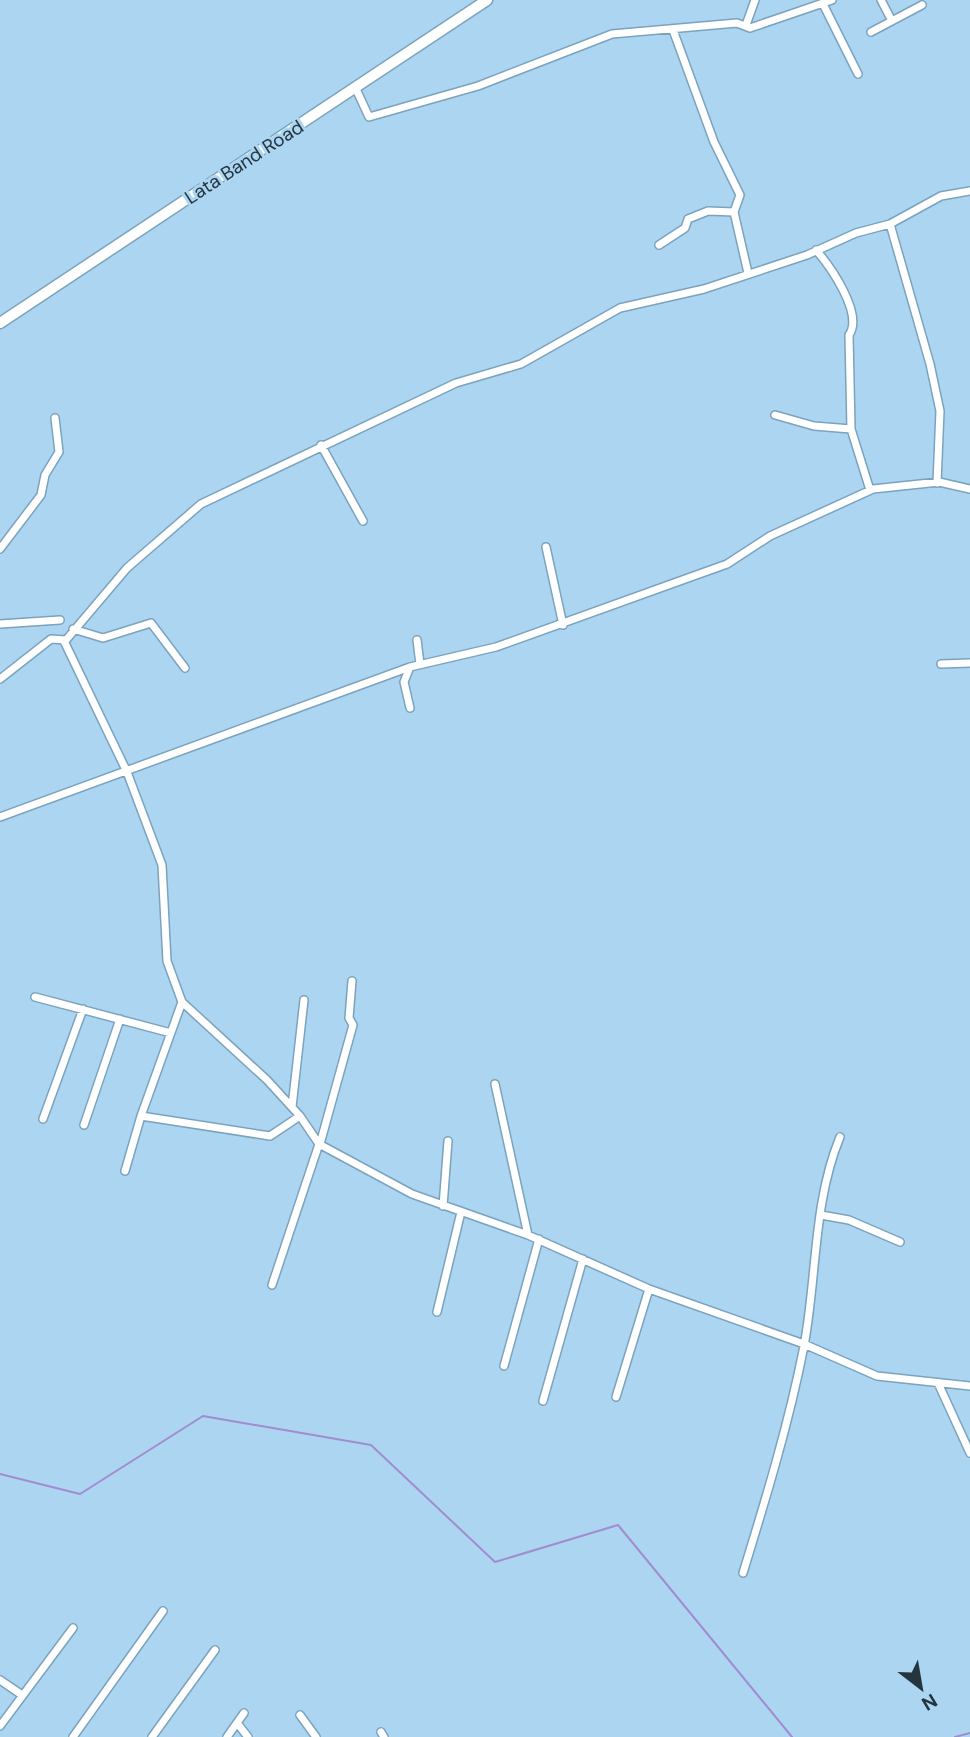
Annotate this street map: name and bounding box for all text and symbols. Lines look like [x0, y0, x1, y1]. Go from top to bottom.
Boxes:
street label: Lata Band Road [180, 114, 308, 210]
north arrow [886, 1653, 956, 1723]
text: N [917, 1688, 942, 1716]

